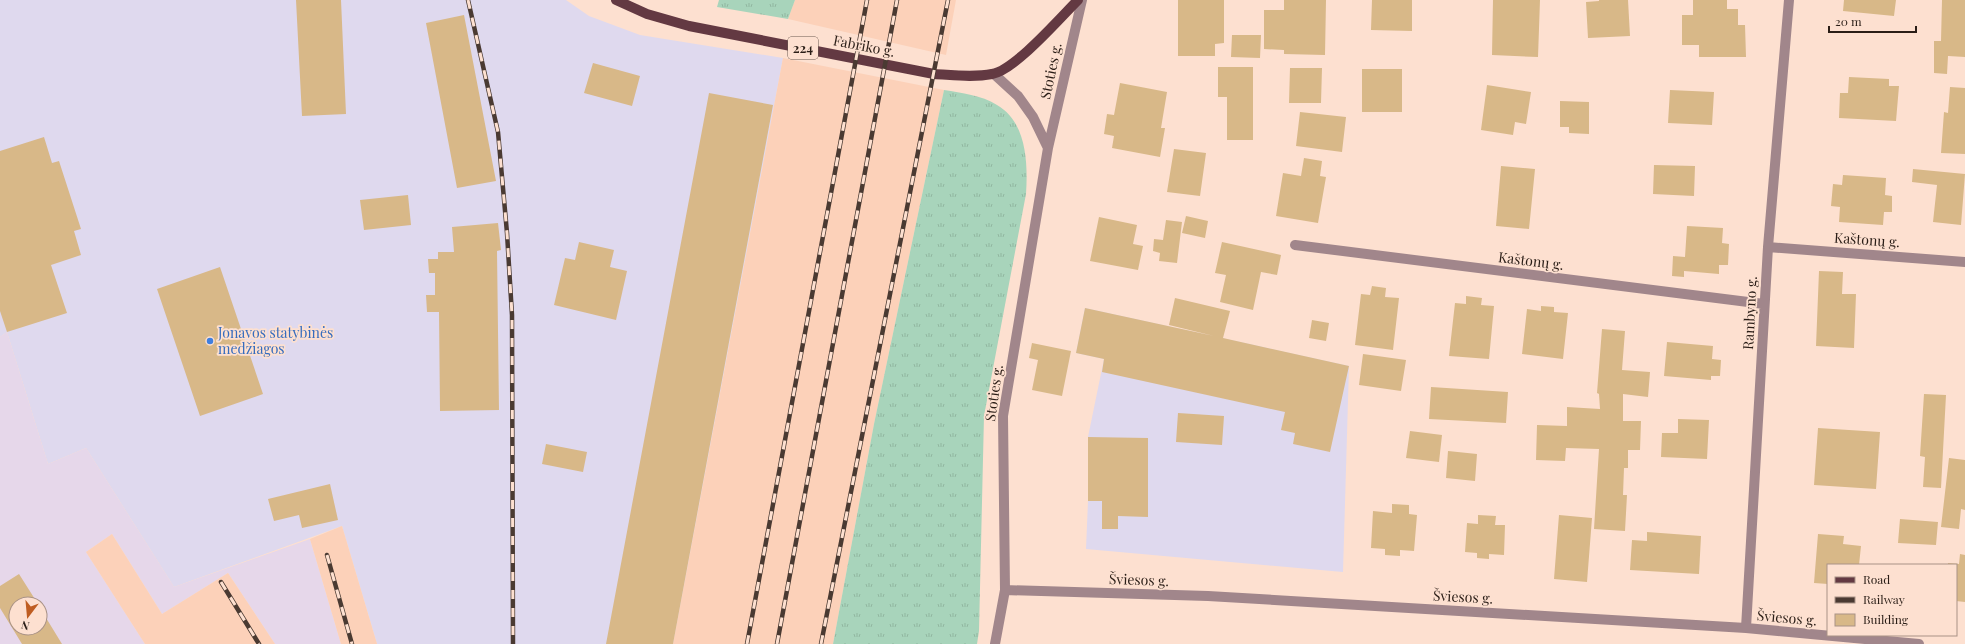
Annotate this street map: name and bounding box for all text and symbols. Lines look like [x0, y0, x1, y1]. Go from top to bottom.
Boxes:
scale bar [1829, 8, 1916, 34]
text: 20 m [1835, 13, 1862, 29]
street label: Fabriko g. [832, 30, 897, 61]
road number: 224 [788, 37, 818, 59]
street label: Stoties g. [1035, 41, 1066, 101]
street label: Kaštonų g. [1833, 228, 1901, 251]
street label: Kaštonų g. [1497, 247, 1565, 274]
street label: Rambyno g. [1738, 276, 1761, 350]
place label: Jonavos statybinės medžiagos [217, 323, 333, 358]
marker: Jonavos statybinės medžiagos [205, 336, 215, 346]
street label: Stoties g. [980, 363, 1007, 422]
legend [1827, 564, 1957, 636]
street label: Šviesos g. [1109, 569, 1169, 590]
text: Road [1863, 571, 1890, 587]
street label: Šviesos g. [1432, 585, 1494, 608]
text: Railway [1863, 591, 1905, 607]
north arrow [8, 596, 48, 636]
street label: Šviesos g. [1756, 605, 1818, 630]
text: Building [1863, 611, 1909, 627]
text: N [19, 618, 31, 634]

